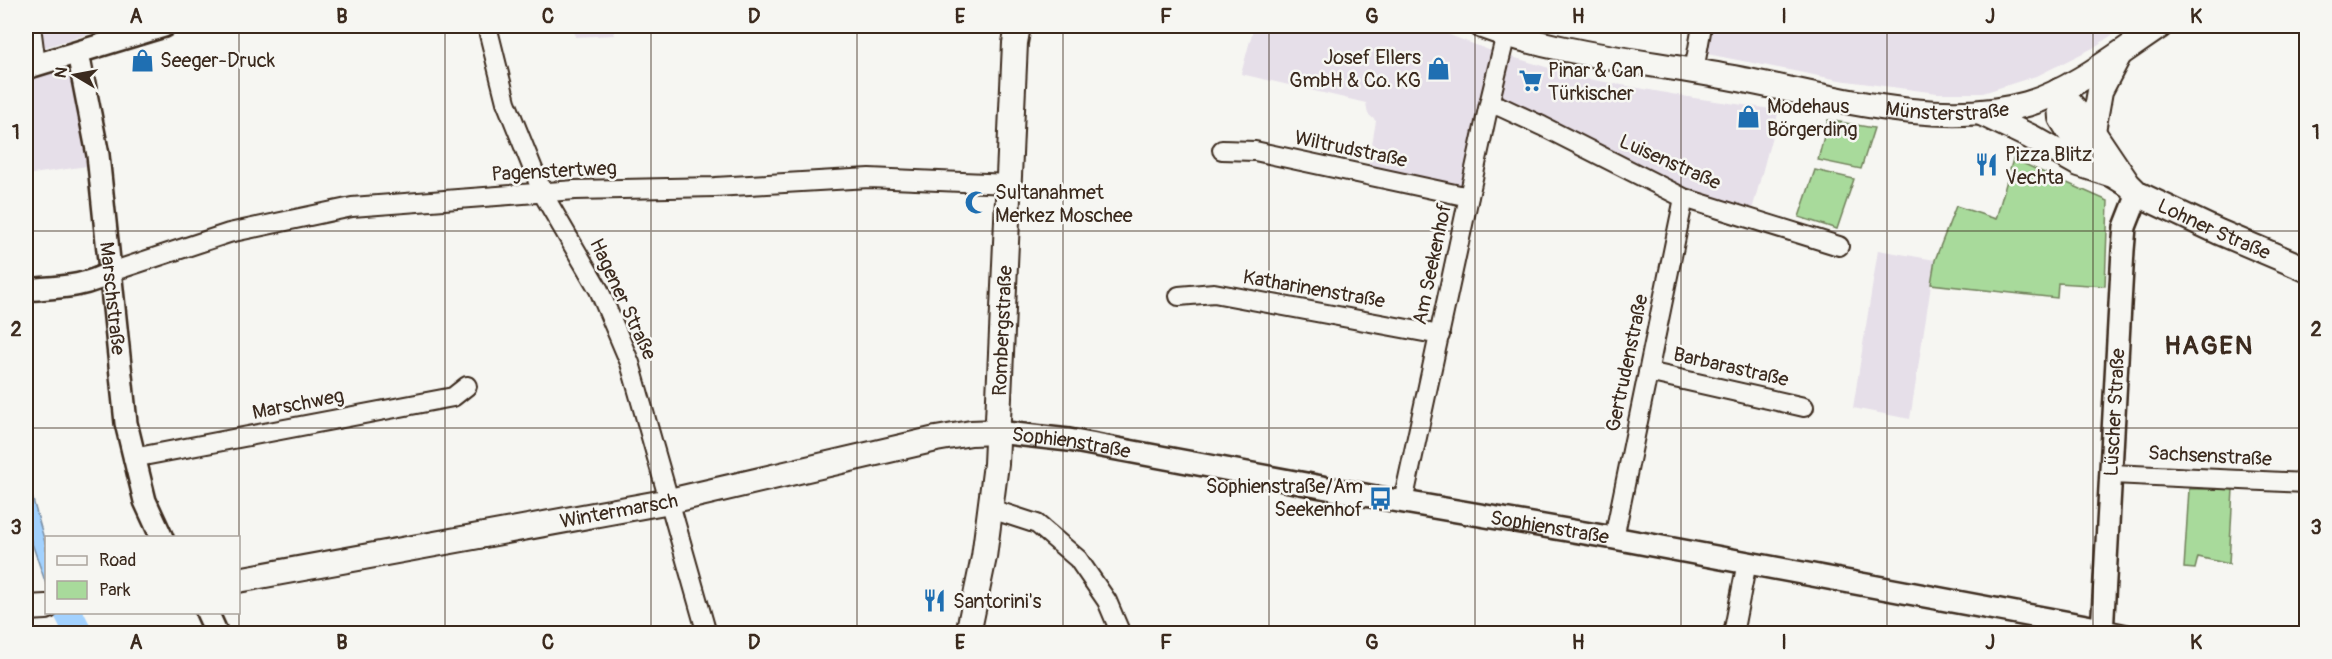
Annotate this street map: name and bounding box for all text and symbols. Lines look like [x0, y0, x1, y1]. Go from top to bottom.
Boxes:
text: A [130, 4, 143, 29]
text: B [336, 4, 348, 29]
text: C [542, 4, 554, 29]
text: D [748, 4, 761, 29]
text: E [955, 4, 966, 29]
text: F [1160, 4, 1172, 29]
text: G [1365, 4, 1379, 29]
text: H [1572, 4, 1585, 29]
text: I [1781, 4, 1787, 29]
text: J [1985, 4, 1995, 29]
text: K [2190, 4, 2202, 29]
north arrow [45, 45, 105, 105]
place label: Josef Ellers GmbH & Co. KG [1289, 45, 1421, 93]
shop icon: Seeger-Druck [129, 47, 155, 73]
place label: Seeger-Druck [160, 48, 276, 73]
shop icon: Josef Ellers GmbH & Co. KG [1426, 55, 1452, 81]
place label: Pinar & Can Türkischer [1548, 58, 1644, 106]
text: N [50, 65, 72, 80]
supermarket icon: Pinar & Can Türkischer [1517, 68, 1543, 94]
place label: Modehaus Börgerding [1767, 94, 1858, 142]
street label: Münsterstraße [1884, 95, 2011, 126]
shop icon: Modehaus Börgerding [1736, 104, 1762, 130]
text: 1 [12, 120, 20, 145]
text: 1 [2312, 120, 2320, 145]
street label: Wiltrudstraße [1292, 125, 1410, 173]
street label: Luisenstraße [1615, 129, 1725, 196]
place label: Pizza Blitz Vechta [2005, 142, 2092, 190]
restaurant icon: Pizza Blitz Vechta [1974, 152, 2000, 178]
street label: Pagenstertweg [491, 155, 617, 187]
place label: Sultanahmet Merkez Moschee [995, 180, 1133, 228]
mosque icon: Sultanahmet Merkez Moschee [964, 190, 990, 216]
street label: Lohner Straße [2154, 193, 2275, 265]
street label: Am Seekenhof [1407, 201, 1457, 327]
street label: Hagener Straße [584, 234, 662, 364]
street label: Marschstraße [95, 240, 131, 356]
street label: Katharinenstraße [1241, 264, 1387, 314]
street label: Rombergstraße [987, 265, 1017, 396]
street label: Gertrudenstraße [1600, 292, 1654, 434]
text: 2 [10, 317, 22, 342]
text: 2 [2310, 317, 2322, 342]
district label: HAGEN [2164, 330, 2254, 362]
street label: Barbarastraße [1671, 342, 1791, 392]
street label: Lüscher Straße [2098, 347, 2130, 477]
street label: Marschweg [250, 383, 346, 425]
street label: Sophienstraße [1011, 421, 1133, 464]
street label: Sachsenstraße [2147, 440, 2273, 472]
place label: Sophienstraße/Am Seekenhof [1206, 474, 1363, 522]
bus stop icon: Sophienstraße/Am Seekenhof [1368, 485, 1394, 511]
street label: Wintermarsch [558, 487, 680, 533]
street label: Sophienstraße [1489, 505, 1611, 549]
text: 3 [10, 515, 22, 540]
text: 3 [2310, 515, 2322, 540]
legend [45, 536, 240, 614]
text: Road [99, 549, 136, 572]
text: Park [99, 579, 131, 602]
restaurant icon: Santorini's [922, 588, 948, 614]
place label: Santorini's [953, 589, 1042, 614]
text: A [130, 630, 143, 655]
text: B [336, 630, 348, 655]
text: C [542, 630, 554, 655]
text: D [748, 630, 761, 655]
text: E [955, 630, 966, 655]
text: F [1160, 630, 1172, 655]
text: G [1365, 630, 1379, 655]
text: H [1572, 630, 1585, 655]
text: I [1781, 630, 1787, 655]
text: J [1985, 630, 1995, 655]
text: K [2190, 630, 2202, 655]

